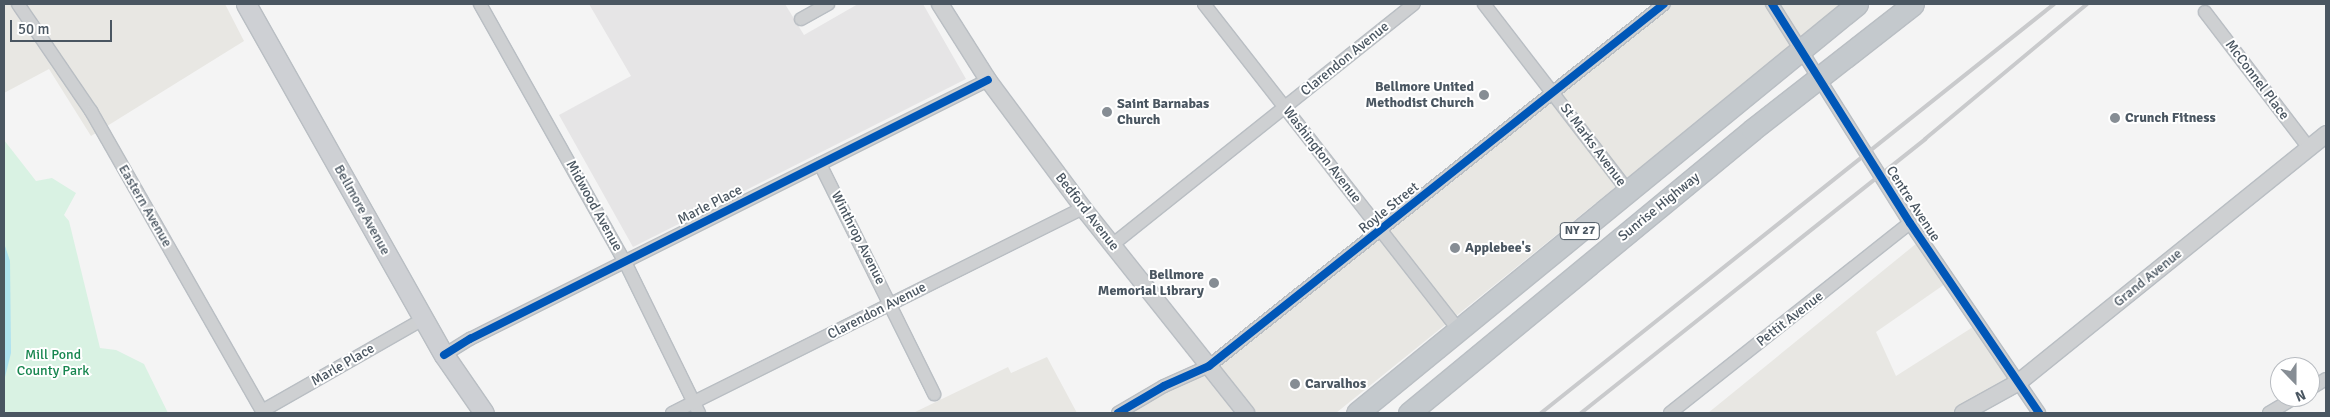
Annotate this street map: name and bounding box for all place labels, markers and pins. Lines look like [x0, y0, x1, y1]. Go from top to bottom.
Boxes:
place label: Bellmore United Methodist Church [1366, 79, 1474, 111]
marker: Bellmore United Methodist Church [1478, 89, 1490, 101]
place label: Saint Barnabas Church [1117, 96, 1209, 128]
marker: Saint Barnabas Church [1101, 106, 1113, 118]
place label: Crunch Fitness [2125, 110, 2216, 126]
marker: Crunch Fitness [2109, 112, 2121, 124]
place label: Applebee's [1465, 240, 1531, 256]
marker: Applebee's [1449, 242, 1461, 254]
place label: Bellmore Memorial Library [1098, 267, 1204, 300]
marker: Bellmore Memorial Library [1208, 277, 1220, 289]
place label: Carvalhos [1305, 376, 1366, 392]
marker: Carvalhos [1289, 378, 1301, 390]

